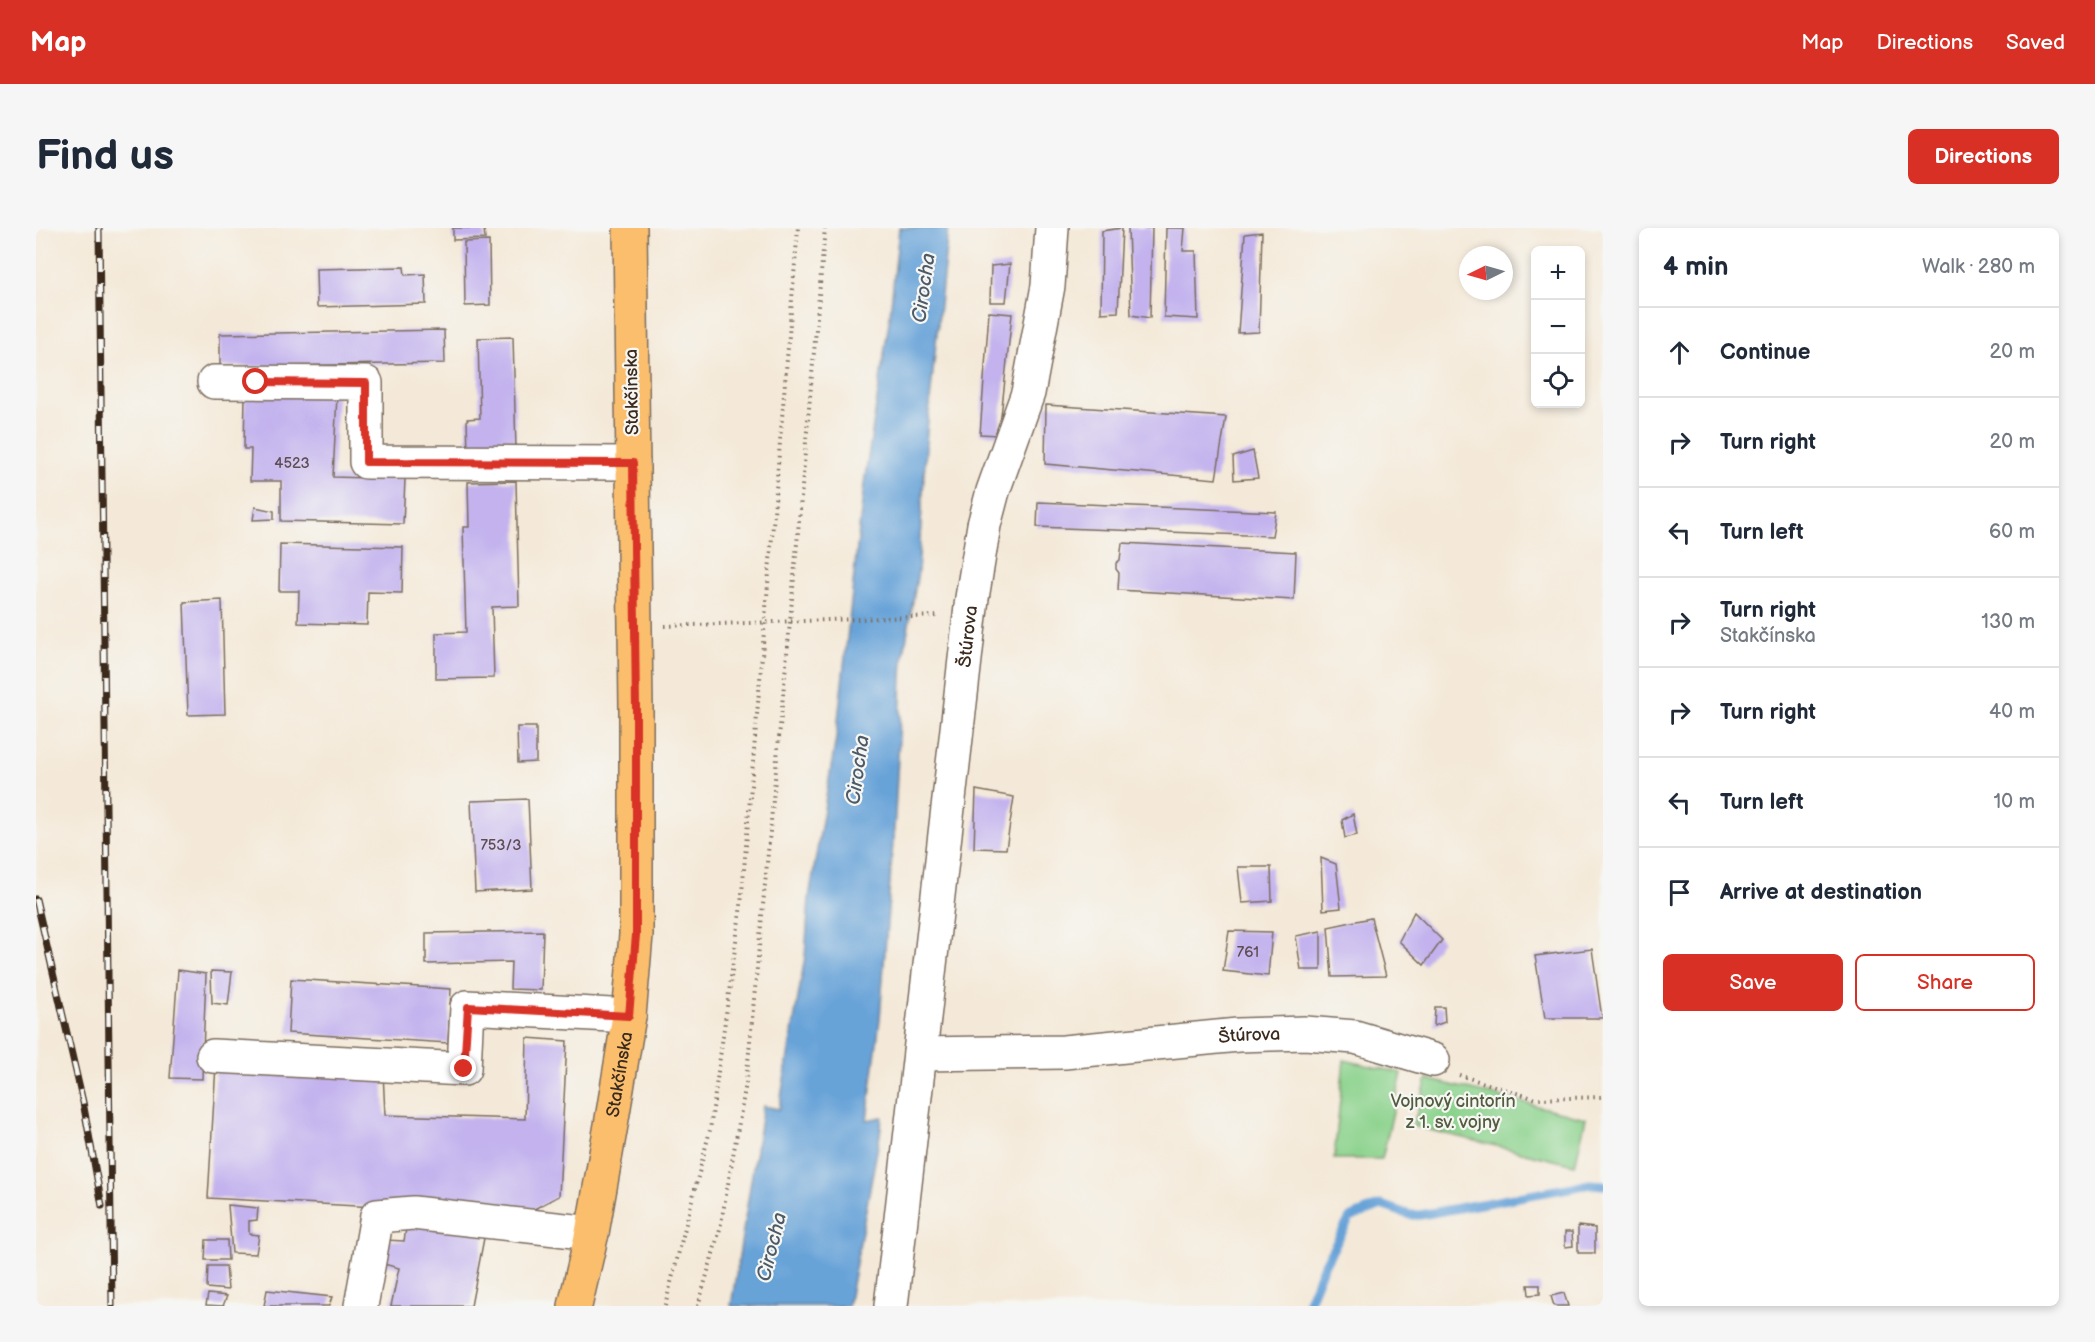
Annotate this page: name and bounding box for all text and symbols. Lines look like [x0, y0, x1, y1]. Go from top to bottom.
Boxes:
text: Map [30, 26, 86, 59]
text: Map [1801, 30, 1844, 55]
text: Directions [1877, 30, 1973, 55]
text: Saved [2006, 30, 2065, 55]
button: Directions [1908, 129, 2059, 184]
text: Find us [36, 131, 174, 182]
north arrow [1459, 246, 1513, 300]
map controls [1531, 246, 1585, 408]
button: + [1531, 246, 1585, 300]
water label: Cirocha [907, 252, 941, 324]
text: 4 min [1663, 252, 1728, 283]
text: Walk · 280 m [1922, 255, 2035, 279]
button: − [1531, 300, 1585, 354]
icon: ahead [1663, 336, 1696, 369]
text: Continue [1720, 339, 1810, 366]
text: 20 m [1990, 340, 2035, 364]
street label: Stakčínska [621, 349, 643, 435]
button: locate [1531, 354, 1585, 408]
route start [242, 368, 268, 394]
icon: right [1663, 426, 1696, 459]
text: Turn right [1720, 429, 1816, 456]
text: 20 m [1990, 430, 2035, 454]
house number: 4523 [274, 454, 310, 473]
icon: left [1663, 516, 1696, 549]
text: Turn left [1720, 519, 1804, 546]
text: 60 m [1989, 520, 2035, 544]
text: Turn right [1720, 597, 1816, 624]
street label: Štúrova [953, 604, 982, 668]
icon: right [1663, 606, 1696, 639]
text: 130 m [1981, 610, 2035, 634]
text: Stakčínska [1720, 624, 1816, 648]
icon: right [1663, 696, 1696, 729]
text: Turn right [1720, 699, 1816, 726]
text: 40 m [1989, 700, 2035, 724]
water label: Cirocha [841, 734, 875, 806]
icon: left [1663, 786, 1696, 819]
text: Turn left [1720, 789, 1804, 816]
text: 10 m [1994, 790, 2035, 814]
house number: 753/3 [480, 836, 522, 855]
icon: arrive [1663, 876, 1696, 909]
text: Arrive at destination [1720, 879, 1922, 906]
house number: 761 [1237, 943, 1259, 962]
button: Save [1663, 954, 1843, 1011]
button: Share [1855, 954, 2035, 1011]
street label: Štúrova [1217, 1023, 1281, 1047]
street label: Stakčínska [602, 1030, 637, 1119]
route end [450, 1055, 476, 1081]
park label: Vojnový cintorín z 1. sv. vojny [1390, 1091, 1516, 1133]
water label: Cirocha [752, 1210, 792, 1284]

